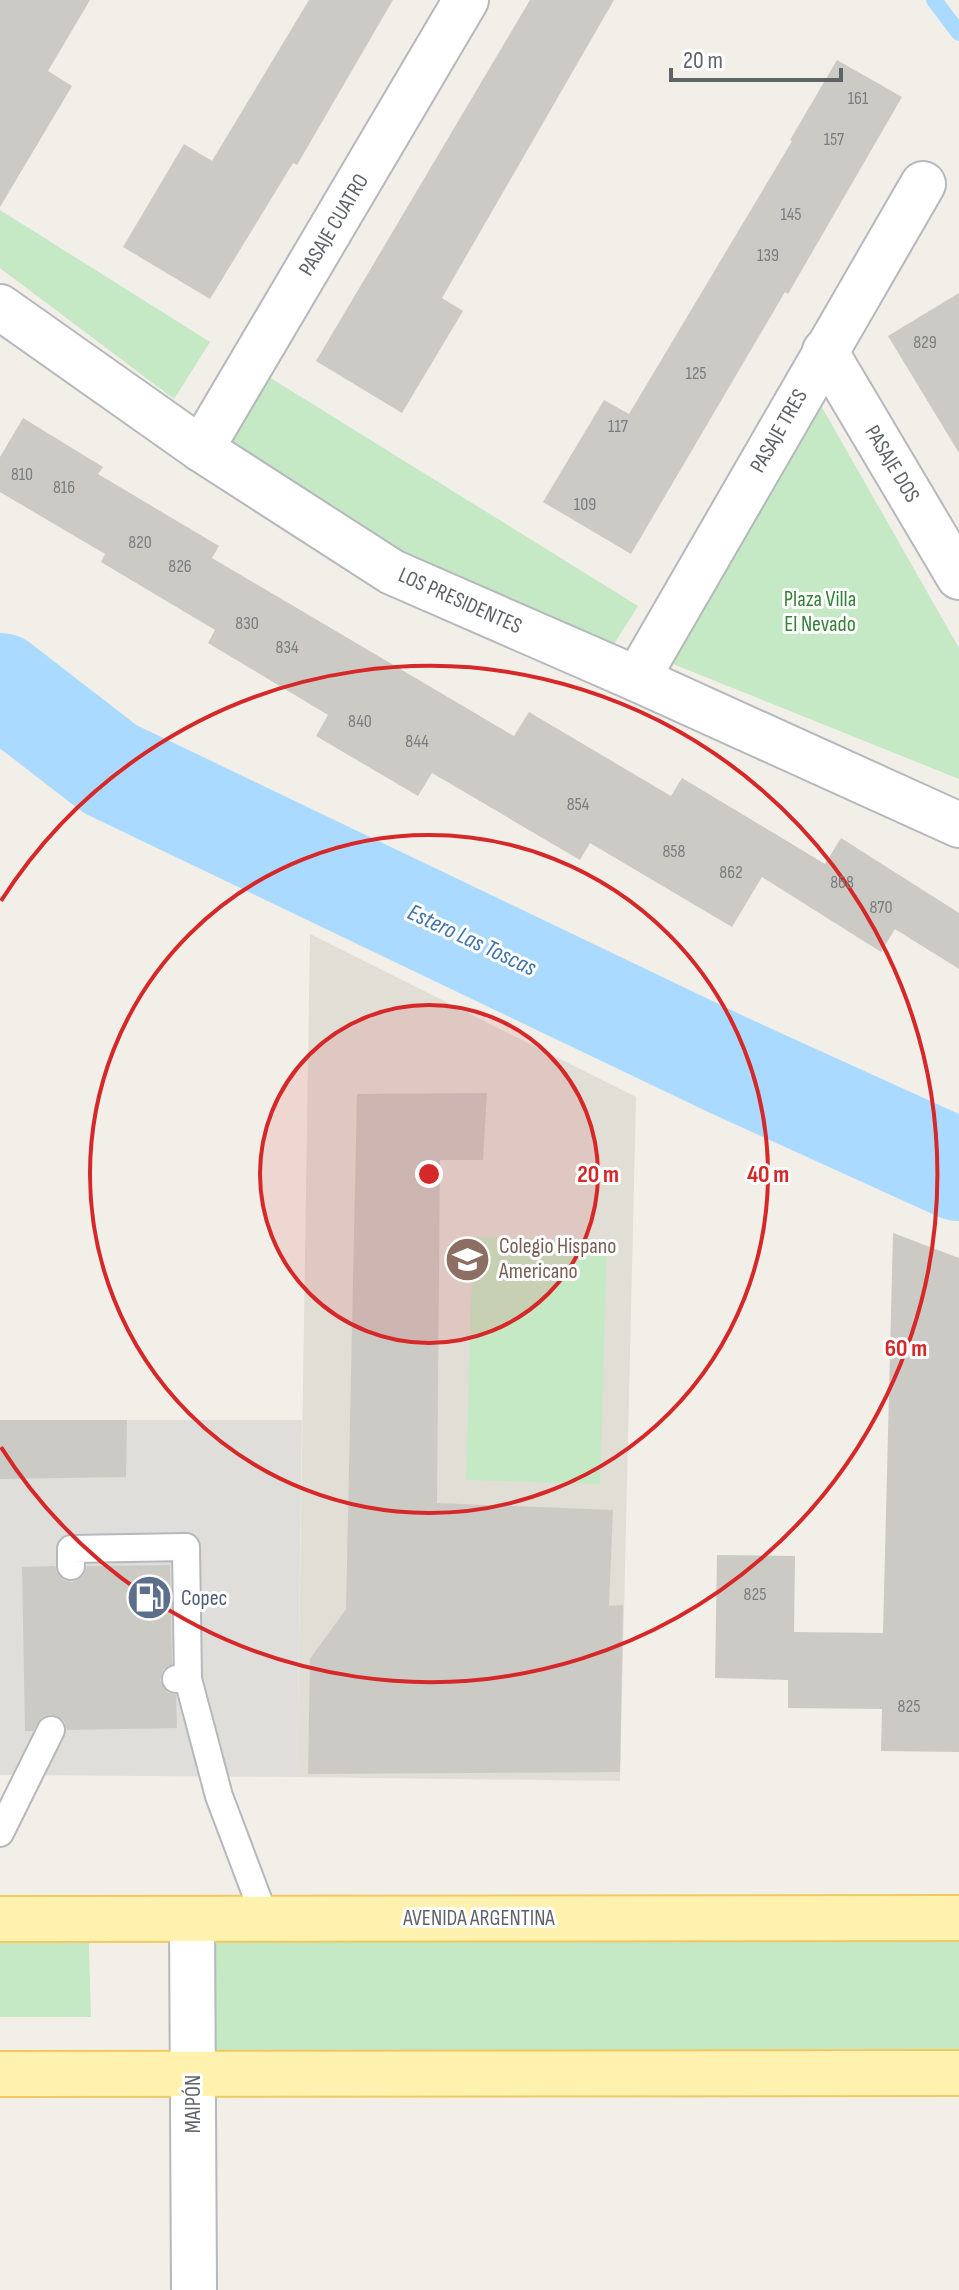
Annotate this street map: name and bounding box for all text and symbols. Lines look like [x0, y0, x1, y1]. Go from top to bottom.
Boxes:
scale bar [671, 32, 841, 82]
text: 20 m [683, 46, 723, 75]
house number: 161 [848, 88, 869, 109]
house number: 157 [824, 129, 845, 150]
street label: PASAJE CUATRO [293, 169, 375, 281]
house number: 145 [780, 204, 802, 225]
house number: 139 [757, 245, 779, 266]
house number: 829 [913, 332, 937, 353]
house number: 125 [685, 363, 707, 384]
street label: PASAJE TRES [744, 384, 814, 478]
house number: 117 [608, 416, 629, 437]
street label: PASAJE DOS [858, 420, 926, 508]
house number: 810 [11, 464, 33, 485]
house number: 816 [53, 477, 75, 498]
house number: 109 [574, 494, 596, 515]
house number: 820 [128, 532, 152, 553]
house number: 826 [168, 556, 192, 577]
street label: LOS PRESIDENTES [394, 562, 526, 640]
park label: Plaza Villa El Nevado [784, 586, 856, 638]
house number: 830 [235, 613, 259, 634]
house number: 834 [276, 637, 299, 658]
house number: 840 [348, 711, 372, 732]
house number: 844 [405, 731, 429, 752]
house number: 854 [567, 794, 590, 815]
house number: 858 [662, 841, 686, 862]
house number: 862 [719, 862, 743, 883]
house number: 868 [830, 872, 854, 893]
house number: 870 [870, 897, 893, 918]
water label: Estero Las Toscas [403, 898, 541, 983]
centre of rings [415, 1160, 443, 1188]
text: 20 m [577, 1160, 619, 1189]
text: 40 m [747, 1160, 789, 1189]
place label: Colegio Hispano Americano [498, 1233, 616, 1285]
school or university icon: Colegio Hispano Americano [444, 1235, 492, 1283]
text: 60 m [885, 1334, 927, 1363]
fuel station icon: Copec [126, 1574, 174, 1622]
house number: 825 [744, 1584, 766, 1605]
place label: Copec [181, 1585, 227, 1612]
house number: 825 [898, 1696, 920, 1717]
street label: AVENIDA ARGENTINA [402, 1905, 555, 1932]
street label: MAIPÓN [180, 2075, 207, 2133]

